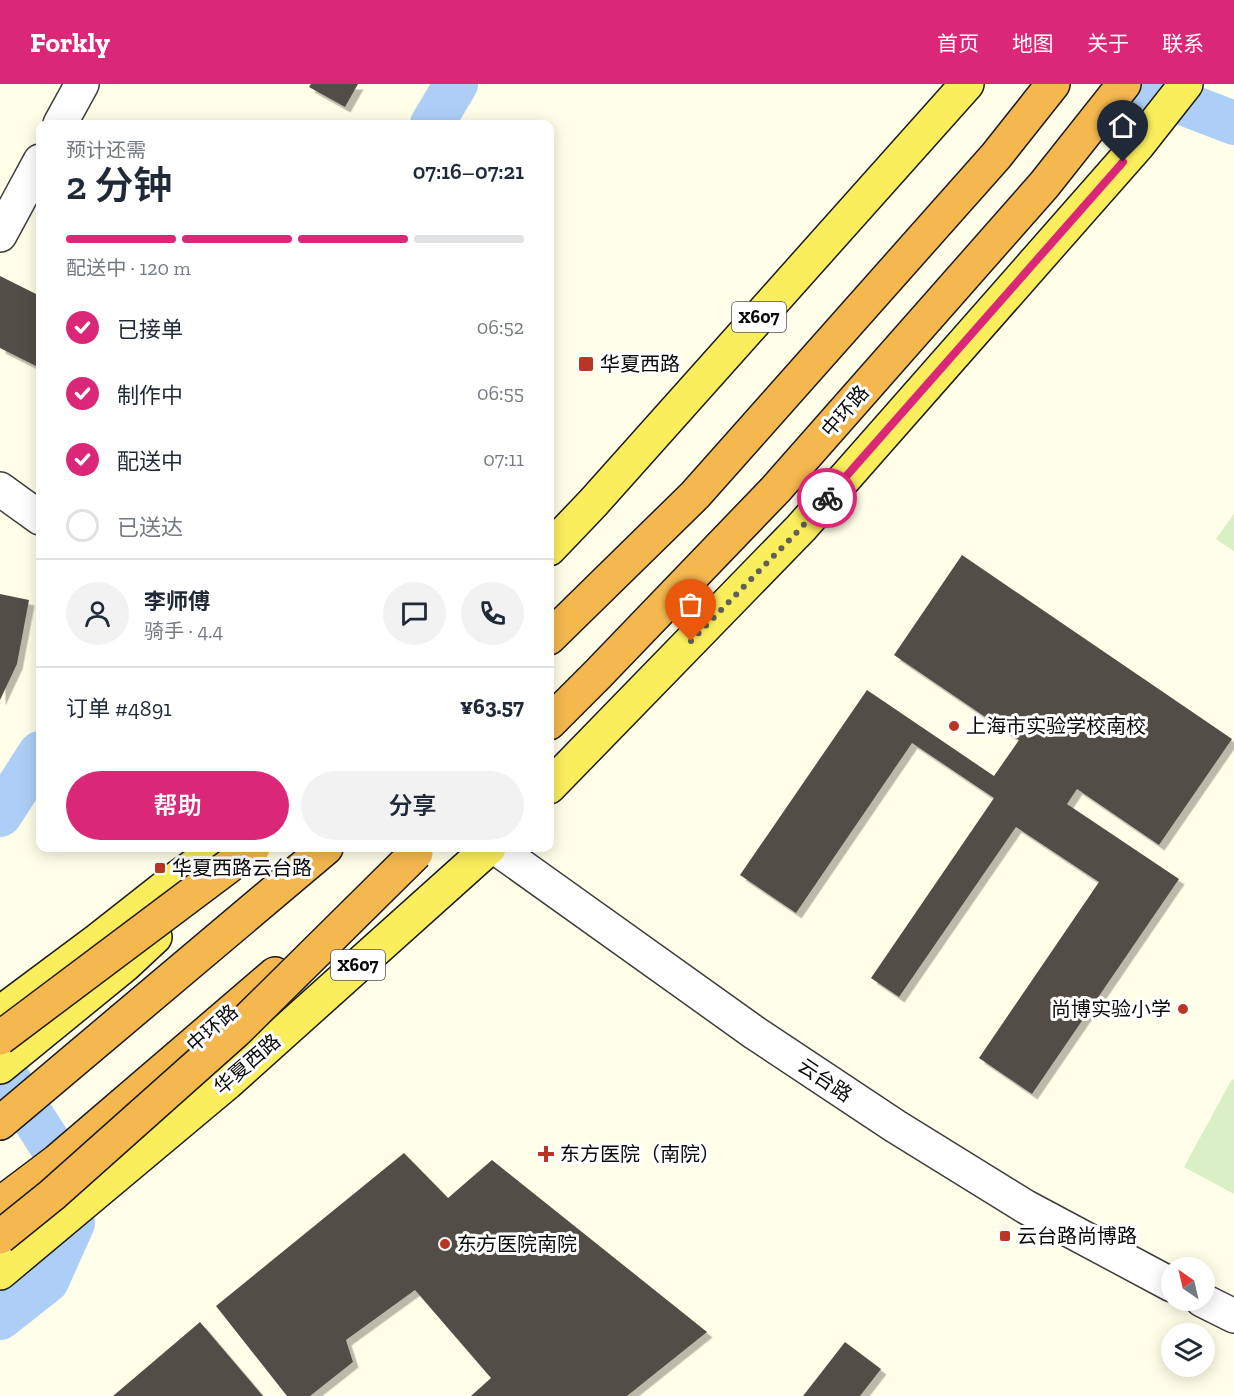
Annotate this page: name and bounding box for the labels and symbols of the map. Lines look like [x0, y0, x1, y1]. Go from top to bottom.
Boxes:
pin [1097, 100, 1148, 162]
road number: X607 [732, 302, 786, 332]
place label: 华夏西路 [600, 352, 680, 376]
marker: 华夏西路 [577, 355, 595, 373]
street label: 中环路 [816, 380, 874, 442]
courier [797, 468, 857, 528]
pin [665, 579, 716, 641]
place label: 上海市实验学校南校 [966, 714, 1146, 738]
marker: 上海市实验学校南校 [947, 719, 961, 733]
place label: 华夏西路云台路 [172, 856, 312, 880]
marker: 华夏西路云台路 [153, 861, 167, 875]
road number: X607 [331, 950, 385, 980]
place label: 尚博实验小学 [1051, 997, 1171, 1021]
street label: 中环路 [181, 999, 243, 1057]
marker: 尚博实验小学 [1176, 1002, 1190, 1016]
street label: 华夏西路 [209, 1029, 285, 1099]
street label: 云台路 [793, 1053, 857, 1107]
place label: 东方医院（南院） [560, 1142, 720, 1166]
marker: 东方医院（南院） [537, 1145, 555, 1163]
place label: 云台路尚博路 [1017, 1224, 1137, 1248]
marker: 云台路尚博路 [998, 1229, 1012, 1243]
place label: 东方医院南院 [457, 1232, 577, 1256]
marker: 东方医院南院 [438, 1237, 452, 1251]
north arrow [1161, 1257, 1215, 1311]

